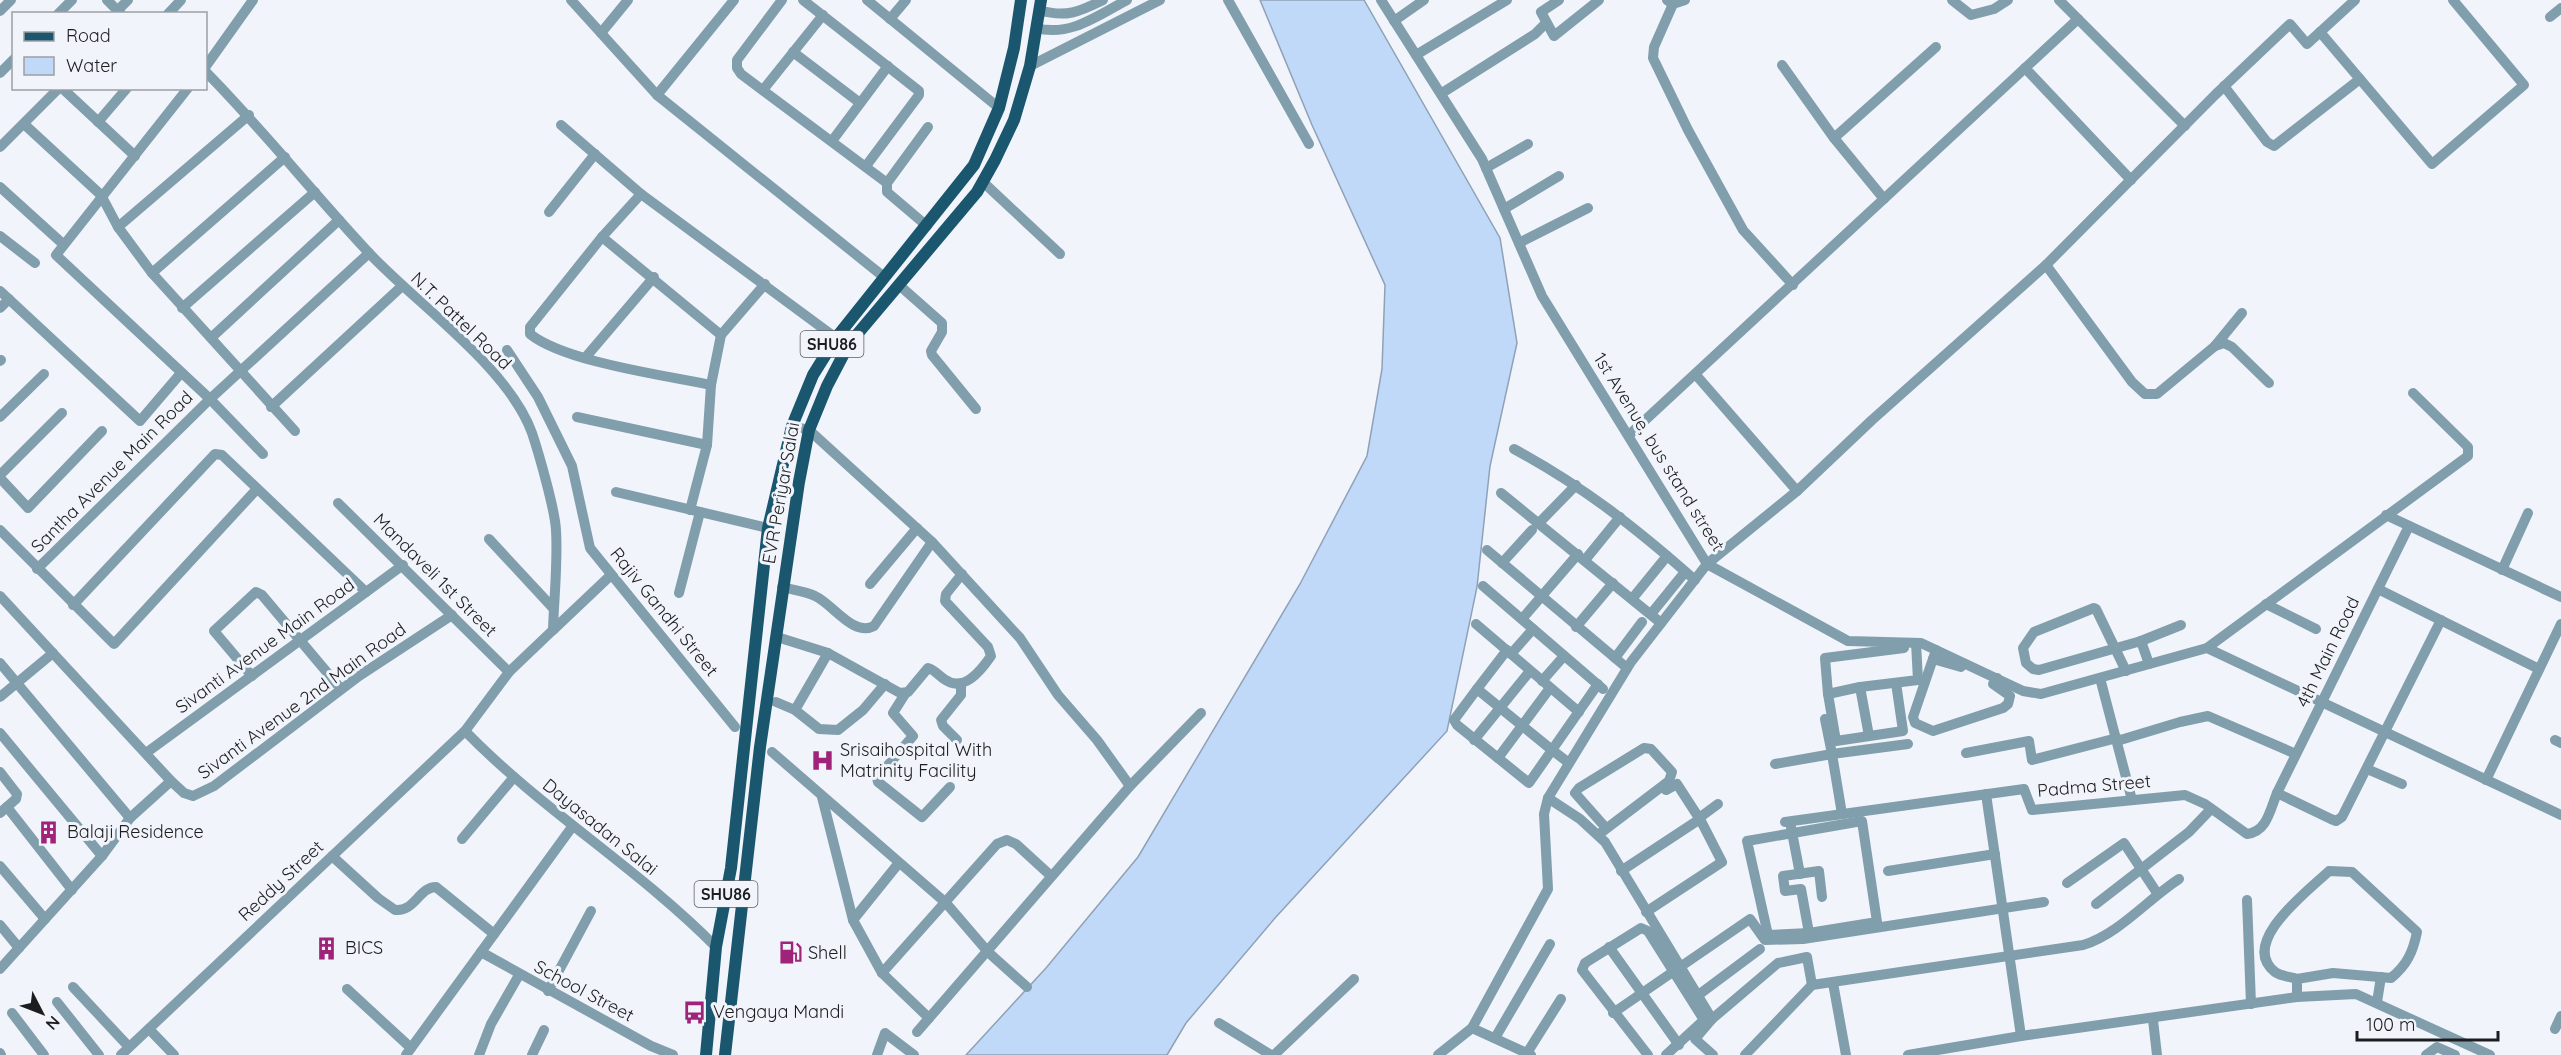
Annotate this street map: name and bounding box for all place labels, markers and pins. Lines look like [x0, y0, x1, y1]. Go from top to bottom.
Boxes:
place label: Srisaihospital With Matrinity Facility [840, 738, 992, 782]
hospital icon: Srisaihospital With Matrinity Facility [809, 747, 835, 773]
building icon: Balaji Residence [36, 819, 62, 845]
place label: Balaji Residence [67, 820, 204, 843]
building icon: BICS [314, 935, 340, 961]
place label: BICS [345, 936, 383, 959]
fuel station icon: Shell [777, 940, 803, 966]
place label: Shell [808, 941, 847, 964]
bus stop icon: Vengaya Mandi [682, 999, 708, 1025]
place label: Vengaya Mandi [713, 1000, 844, 1023]

